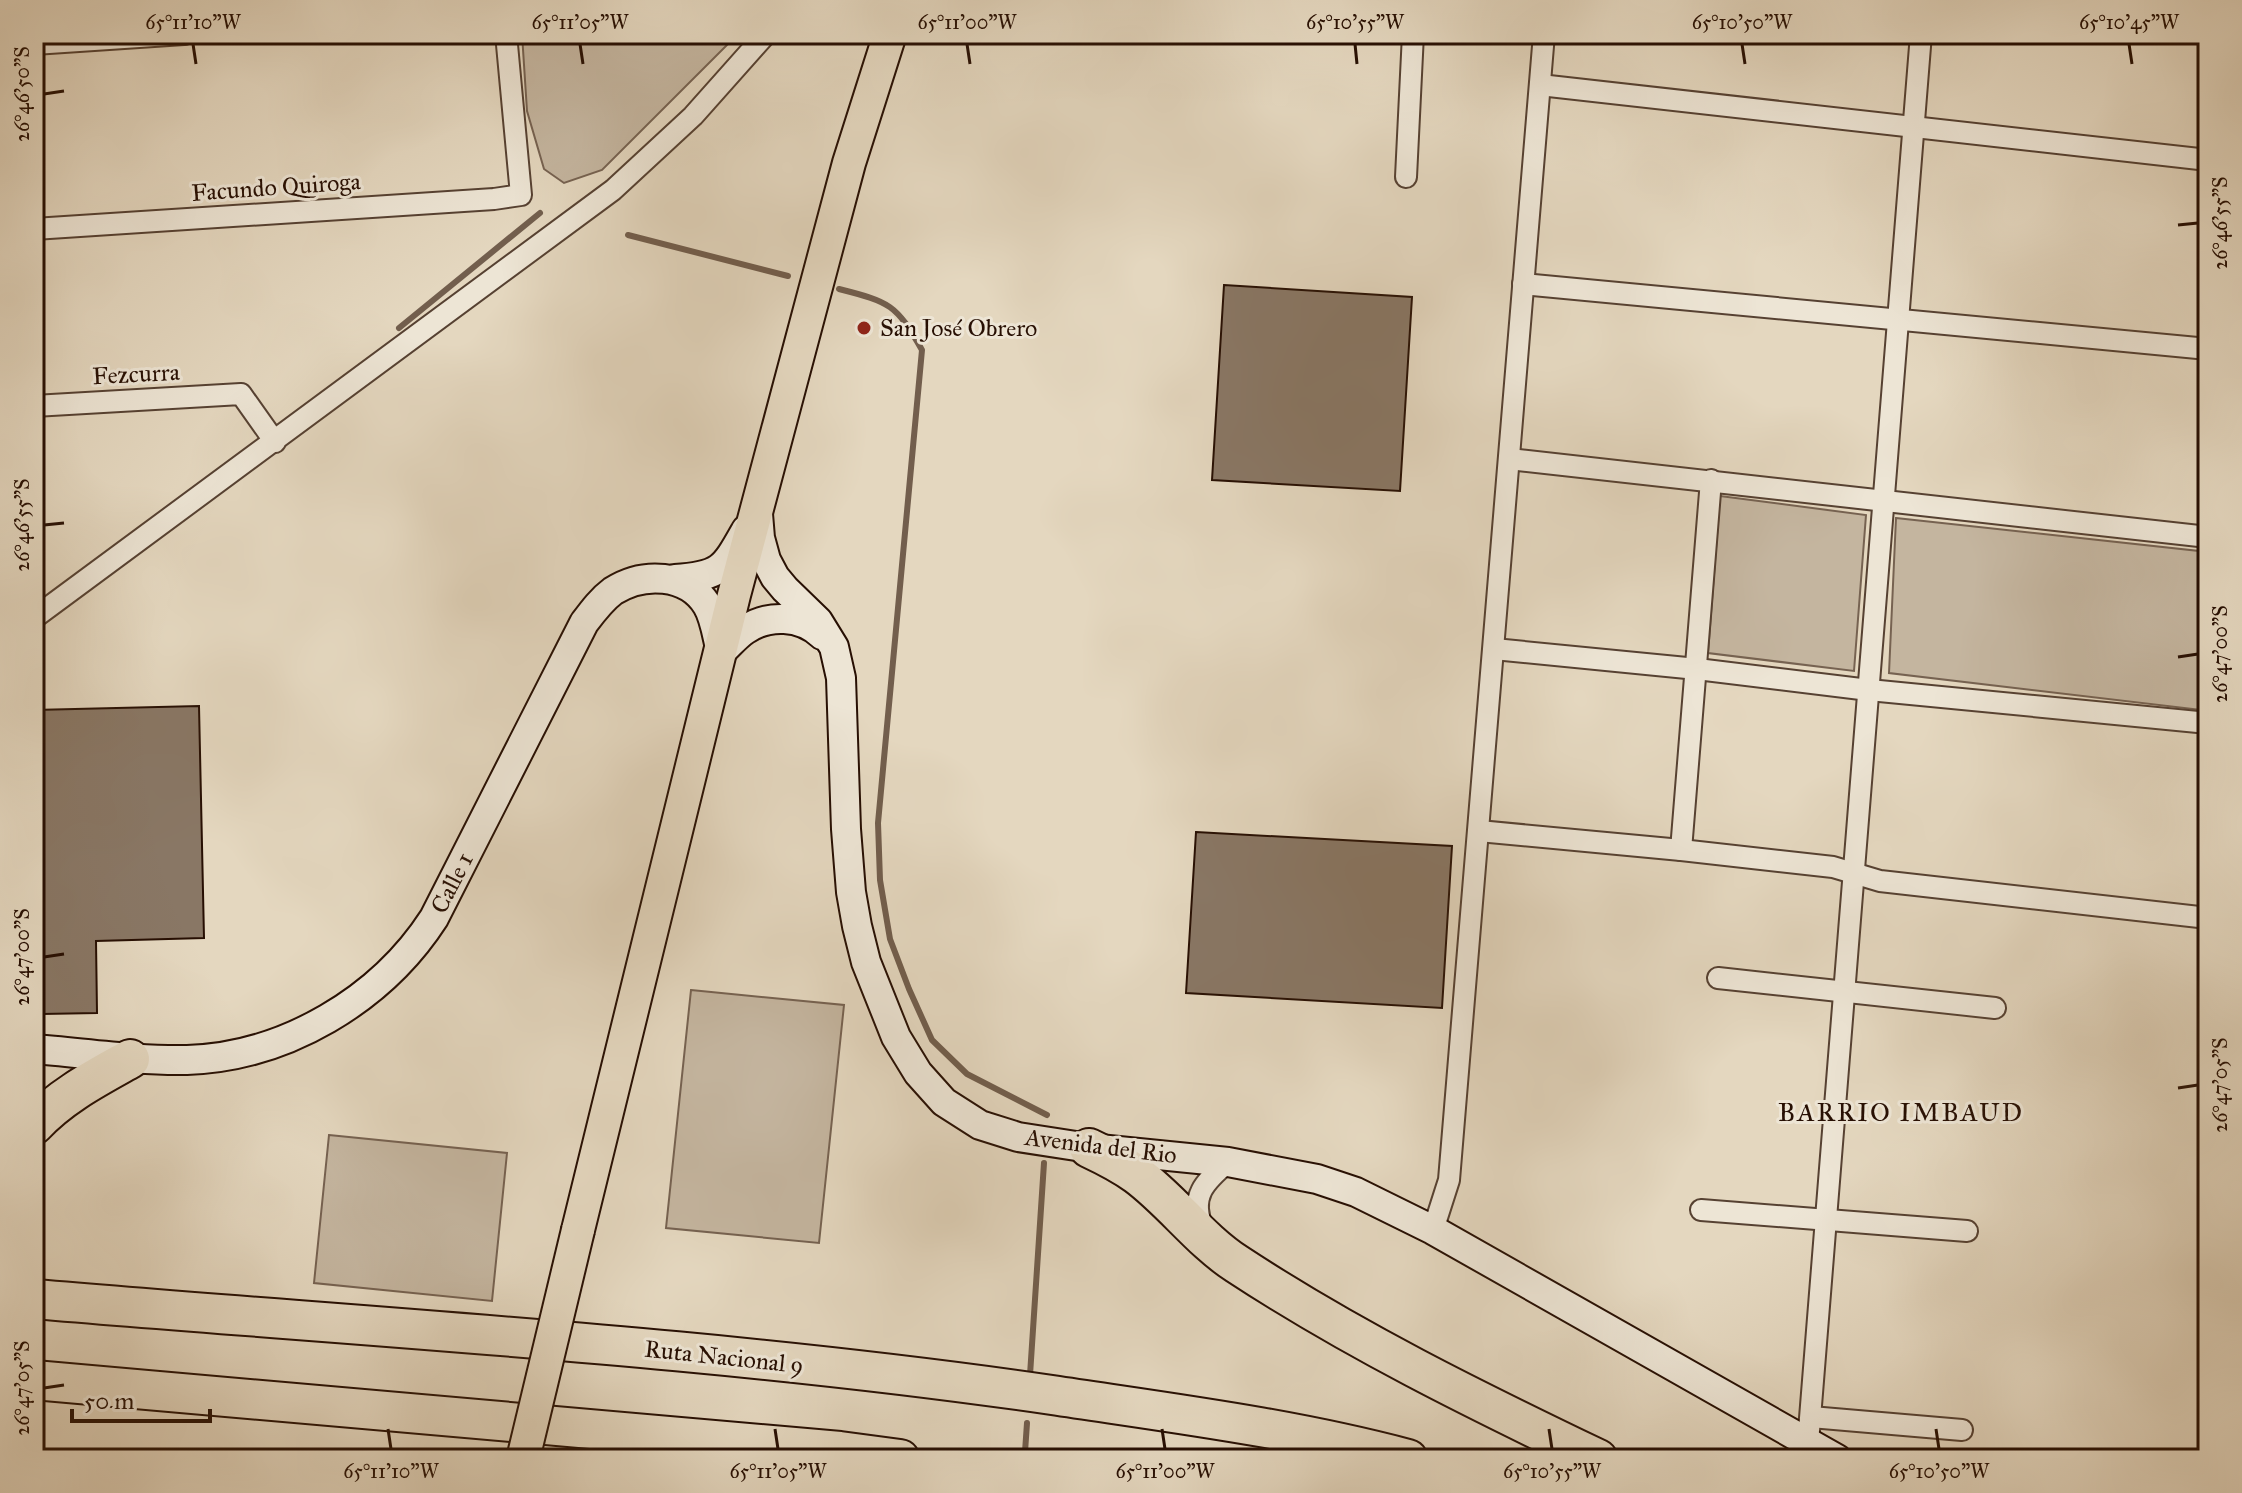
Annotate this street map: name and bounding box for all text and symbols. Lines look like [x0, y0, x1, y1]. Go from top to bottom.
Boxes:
text: 65°11'10"W [145, 10, 242, 34]
text: 65°11'05"W [532, 10, 629, 34]
text: 65°11'00"W [917, 10, 1018, 34]
text: 65°10'55"W [1306, 10, 1405, 34]
text: 65°10'50"W [1692, 10, 1793, 34]
text: 65°10'45"W [2079, 10, 2180, 34]
text: 26°46'50"S [10, 46, 34, 142]
street label: Facundo Quiroga [190, 166, 362, 208]
text: 26°46'55"S [2208, 176, 2232, 270]
place label: San José Obrero [880, 313, 1037, 343]
marker: San José Obrero [855, 319, 873, 337]
street label: Fezcurra [92, 357, 181, 391]
text: 26°46'55"S [10, 478, 34, 572]
text: 26°47'00"S [2208, 605, 2232, 703]
street label: Calle 1 [424, 848, 480, 918]
text: 26°47'00"S [10, 908, 34, 1006]
text: 26°47'05"S [2208, 1037, 2232, 1133]
district label: BARRIO IMBAUD [1778, 1096, 2024, 1128]
street label: Avenida del Rio [1022, 1122, 1179, 1170]
street label: Ruta Nacional 9 [643, 1334, 805, 1380]
text: 26°47'05"S [10, 1340, 34, 1436]
scale bar [72, 1373, 210, 1423]
text: 50 m [84, 1386, 134, 1416]
text: 65°11'10"W [343, 1459, 440, 1483]
text: 65°11'05"W [730, 1459, 827, 1483]
text: 65°11'00"W [1115, 1459, 1216, 1483]
text: 65°10'55"W [1503, 1459, 1602, 1483]
text: 65°10'50"W [1889, 1459, 1990, 1483]

